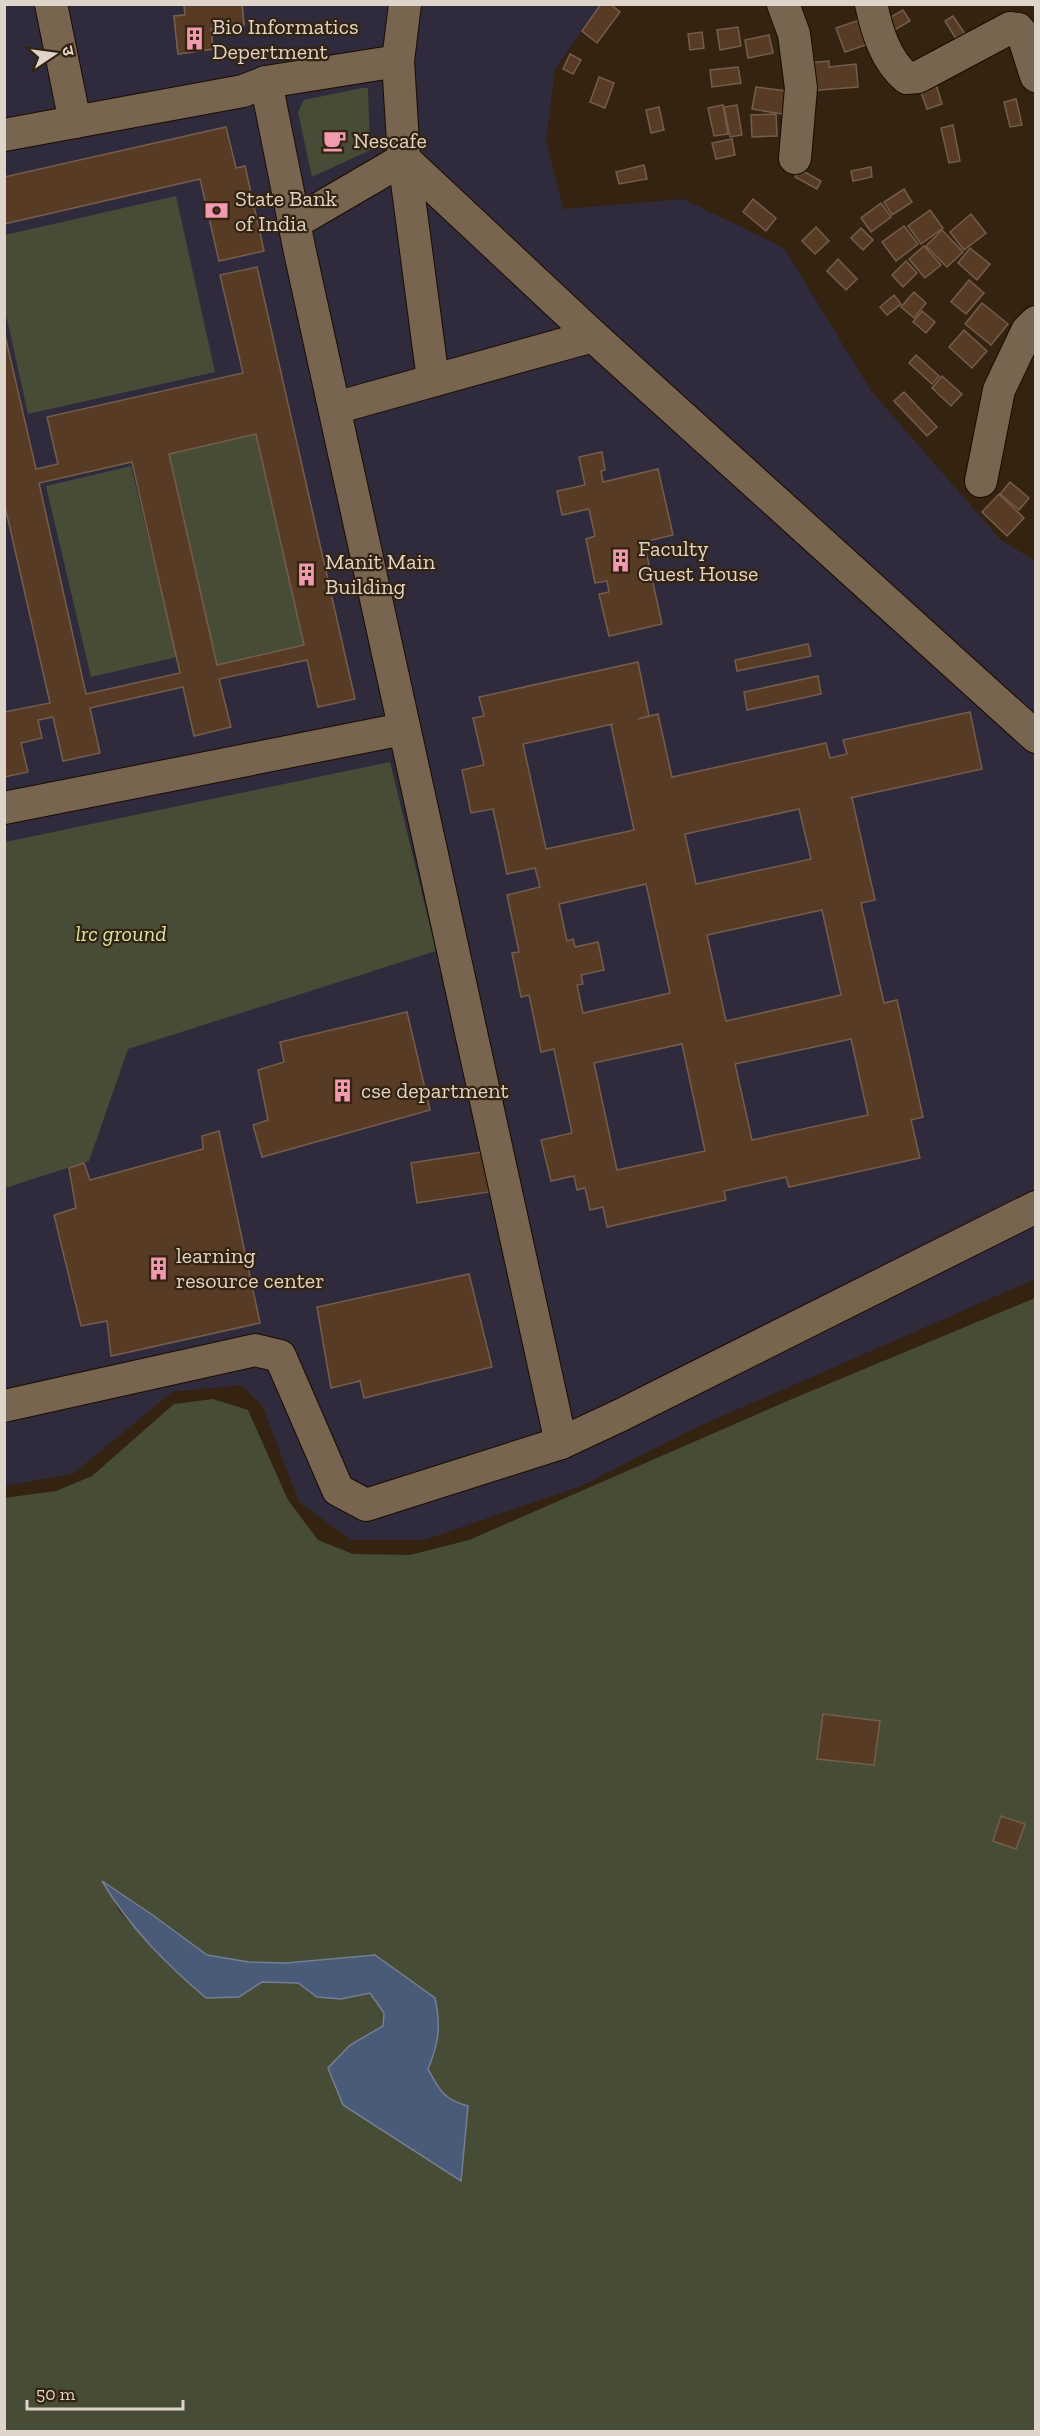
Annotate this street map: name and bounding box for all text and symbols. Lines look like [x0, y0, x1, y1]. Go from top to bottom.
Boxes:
place label: Bio Informatics Depertment [212, 13, 359, 65]
north arrow [24, 24, 84, 84]
building icon: Bio Informatics Depertment [181, 26, 207, 52]
text: उ [58, 44, 79, 58]
cafe icon: Nescafe [322, 127, 348, 153]
place label: Nescafe [353, 127, 427, 154]
place label: State Bank of India [235, 185, 338, 237]
bank icon: State Bank of India [204, 198, 230, 224]
place label: Faculty Guest House [638, 535, 758, 587]
place label: Manit Main Building [325, 548, 436, 600]
building icon: Faculty Guest House [607, 548, 633, 574]
building icon: Manit Main Building [294, 561, 320, 587]
park label: lrc ground [76, 920, 166, 947]
building icon: cse department [330, 1077, 356, 1103]
place label: cse department [361, 1077, 510, 1104]
place label: learning resource center [176, 1242, 324, 1294]
building icon: learning resource center [145, 1255, 171, 1281]
scale bar [27, 2373, 183, 2411]
text: 50 m [36, 2383, 76, 2405]

